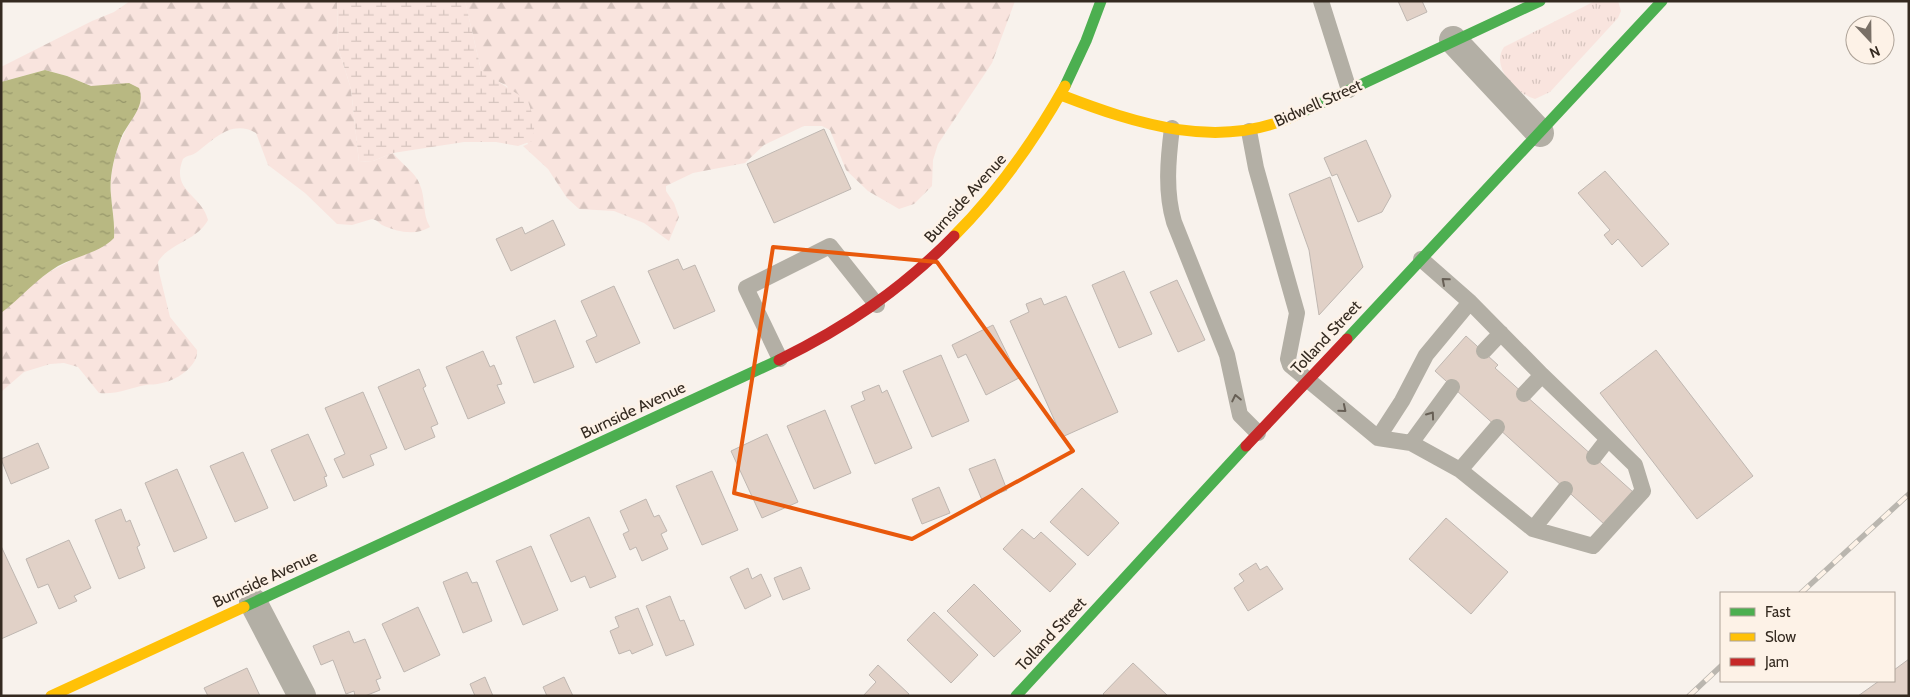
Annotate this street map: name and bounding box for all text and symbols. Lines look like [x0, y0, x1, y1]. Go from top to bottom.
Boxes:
north arrow [1845, 15, 1895, 65]
text: N [1867, 42, 1883, 62]
street label: Bidwell Street [1271, 75, 1365, 131]
street label: Burnside Avenue [920, 150, 1010, 246]
one-way arrow [1442, 278, 1451, 287]
street label: Tolland Street [1287, 296, 1365, 378]
street label: Burnside Avenue [578, 377, 688, 443]
one-way arrow [1231, 393, 1242, 402]
one-way arrow [1337, 403, 1346, 411]
one-way arrow [1426, 412, 1434, 421]
street label: Burnside Avenue [210, 546, 320, 612]
legend [1720, 592, 1895, 682]
street label: Tolland Street [1012, 593, 1090, 675]
text: Fast [1765, 603, 1790, 621]
text: Slow [1765, 628, 1796, 646]
text: Jam [1764, 653, 1789, 671]

